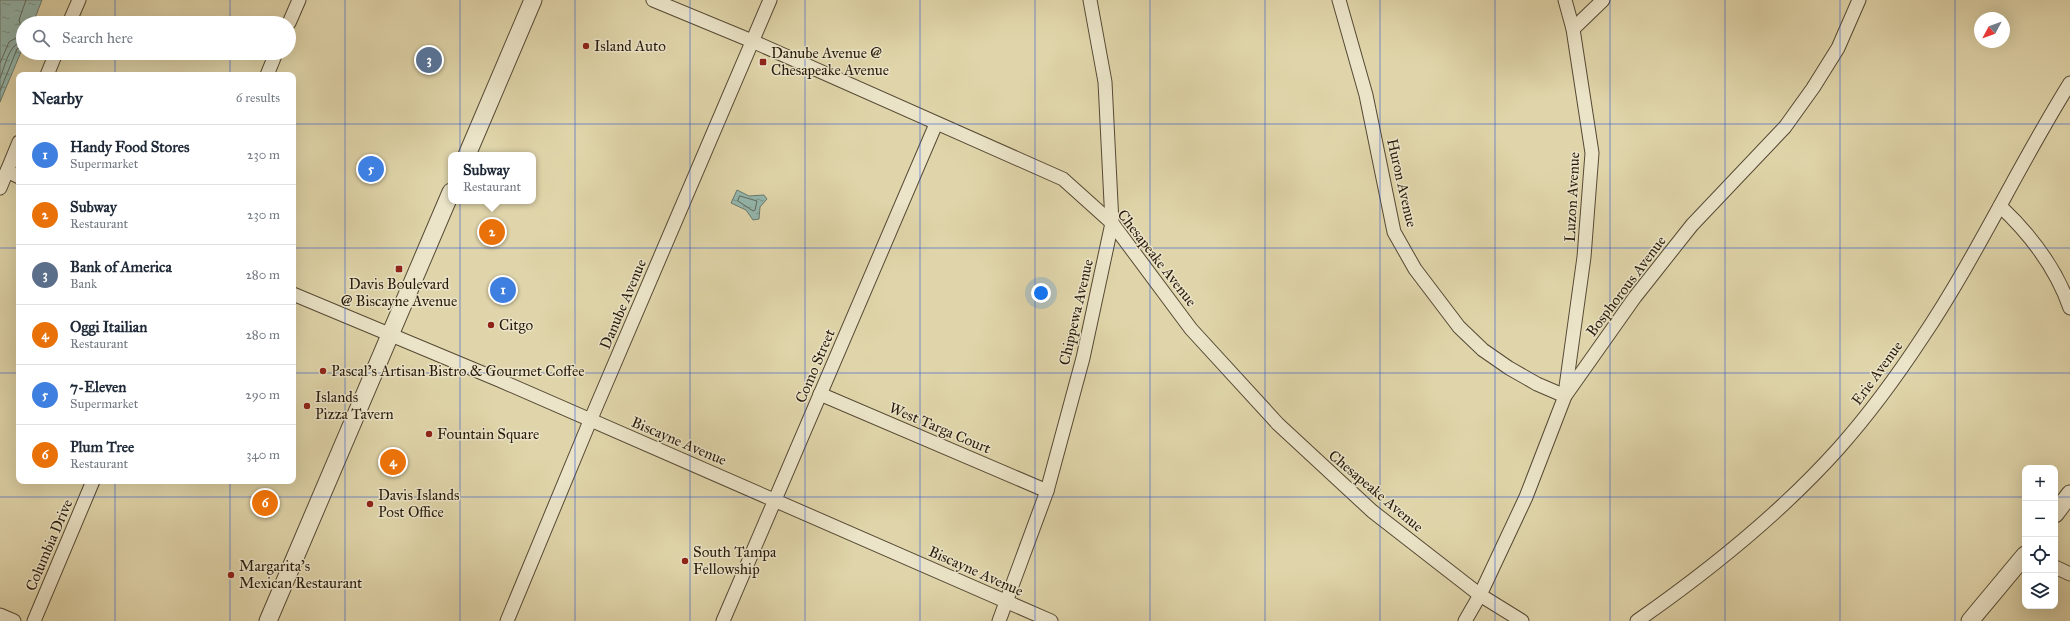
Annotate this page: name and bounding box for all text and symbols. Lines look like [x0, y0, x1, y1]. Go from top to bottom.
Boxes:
north arrow [1974, 12, 2010, 48]
search box [16, 16, 296, 60]
icon: search [30, 27, 52, 49]
text: Search here [62, 29, 133, 47]
place label: Island Auto [594, 37, 666, 55]
marker: Island Auto [581, 41, 591, 51]
place label: Danube Avenue @ Chesapeake Avenue [771, 44, 889, 79]
pin: 3 [416, 45, 442, 75]
marker: Danube Avenue @ Chesapeake Avenue [758, 57, 768, 67]
text: Nearby [32, 88, 83, 109]
text: 6 results [236, 90, 280, 106]
street label: Huron Avenue [1383, 137, 1421, 229]
text: Handy Food Stores [70, 138, 190, 156]
text: 1 [42, 147, 48, 163]
text: 230 m [247, 147, 280, 163]
popup [448, 152, 536, 204]
street label: Luzon Avenue [1561, 152, 1583, 242]
pin: 5 [358, 154, 384, 184]
text: Supermarket [70, 156, 138, 172]
text: Subway [463, 161, 510, 179]
text: Restaurant [463, 179, 521, 195]
text: Subway [70, 198, 117, 216]
street label: Chesapeake Avenue [1114, 206, 1200, 310]
text: 2 [42, 207, 48, 223]
text: 230 m [247, 207, 280, 223]
text: Restaurant [70, 216, 128, 232]
pin: 2 [479, 217, 505, 247]
street label: Bosphorous Avenue [1582, 232, 1670, 340]
street label: Danube Avenue [596, 256, 650, 352]
street label: Chippewa Avenue [1055, 257, 1097, 367]
text: Bank of America [70, 258, 172, 276]
marker: Davis Boulevard @ Biscayne Avenue [394, 264, 404, 274]
text: 3 [42, 267, 48, 283]
text: 280 m [245, 267, 280, 283]
place label: Davis Boulevard @ Biscayne Avenue [341, 275, 457, 310]
pin: 1 [490, 275, 516, 305]
text: Bank [70, 276, 97, 292]
your location [1031, 283, 1051, 303]
place label: Citgo [499, 316, 534, 334]
text: Oggi Itailian [70, 318, 147, 336]
marker: Citgo [486, 320, 496, 330]
street label: Como Street [791, 326, 839, 406]
text: 4 [41, 327, 49, 343]
text: 280 m [245, 327, 280, 343]
text: Restaurant [70, 336, 128, 352]
street label: Erie Avenue [1848, 337, 1906, 409]
place label: Pascal's Artisan Bistro & Gourmet Coffee [331, 362, 585, 380]
marker: Pascal's Artisan Bistro & Gourmet Coffee [318, 366, 328, 376]
text: 7-Eleven [70, 378, 126, 396]
text: 5 [42, 387, 48, 403]
text: 290 m [245, 387, 280, 403]
place label: Islands Pizza Tavern [315, 388, 394, 423]
text: Supermarket [70, 396, 138, 412]
street label: West Targa Court [886, 398, 994, 458]
marker: Islands Pizza Tavern [302, 401, 312, 411]
street label: Biscayne Avenue [629, 413, 729, 469]
place label: Fountain Square [437, 425, 539, 444]
marker: Fountain Square [424, 429, 434, 439]
text: Plum Tree [70, 438, 134, 456]
street label: Chesapeake Avenue [1325, 446, 1427, 536]
text: 6 [42, 447, 48, 463]
text: 340 m [246, 447, 280, 463]
pin: 4 [380, 447, 406, 477]
text: Restaurant [70, 456, 128, 472]
map controls [2022, 465, 2058, 609]
button: + [2022, 465, 2058, 501]
place label: Davis Islands Post Office [378, 486, 459, 521]
pin: 6 [252, 488, 278, 518]
street label: Columbia Drive [22, 496, 76, 594]
marker: Davis Islands Post Office [365, 499, 375, 509]
button: − [2022, 501, 2058, 537]
button: locate [2022, 537, 2058, 573]
street label: Biscayne Avenue [926, 542, 1026, 600]
place label: South Tampa Fellowship [693, 543, 777, 578]
marker: South Tampa Fellowship [680, 556, 690, 566]
place label: Margarita's Mexican Restaurant [239, 557, 363, 592]
marker: Margarita's Mexican Restaurant [226, 570, 236, 580]
button: layers [2022, 573, 2058, 609]

